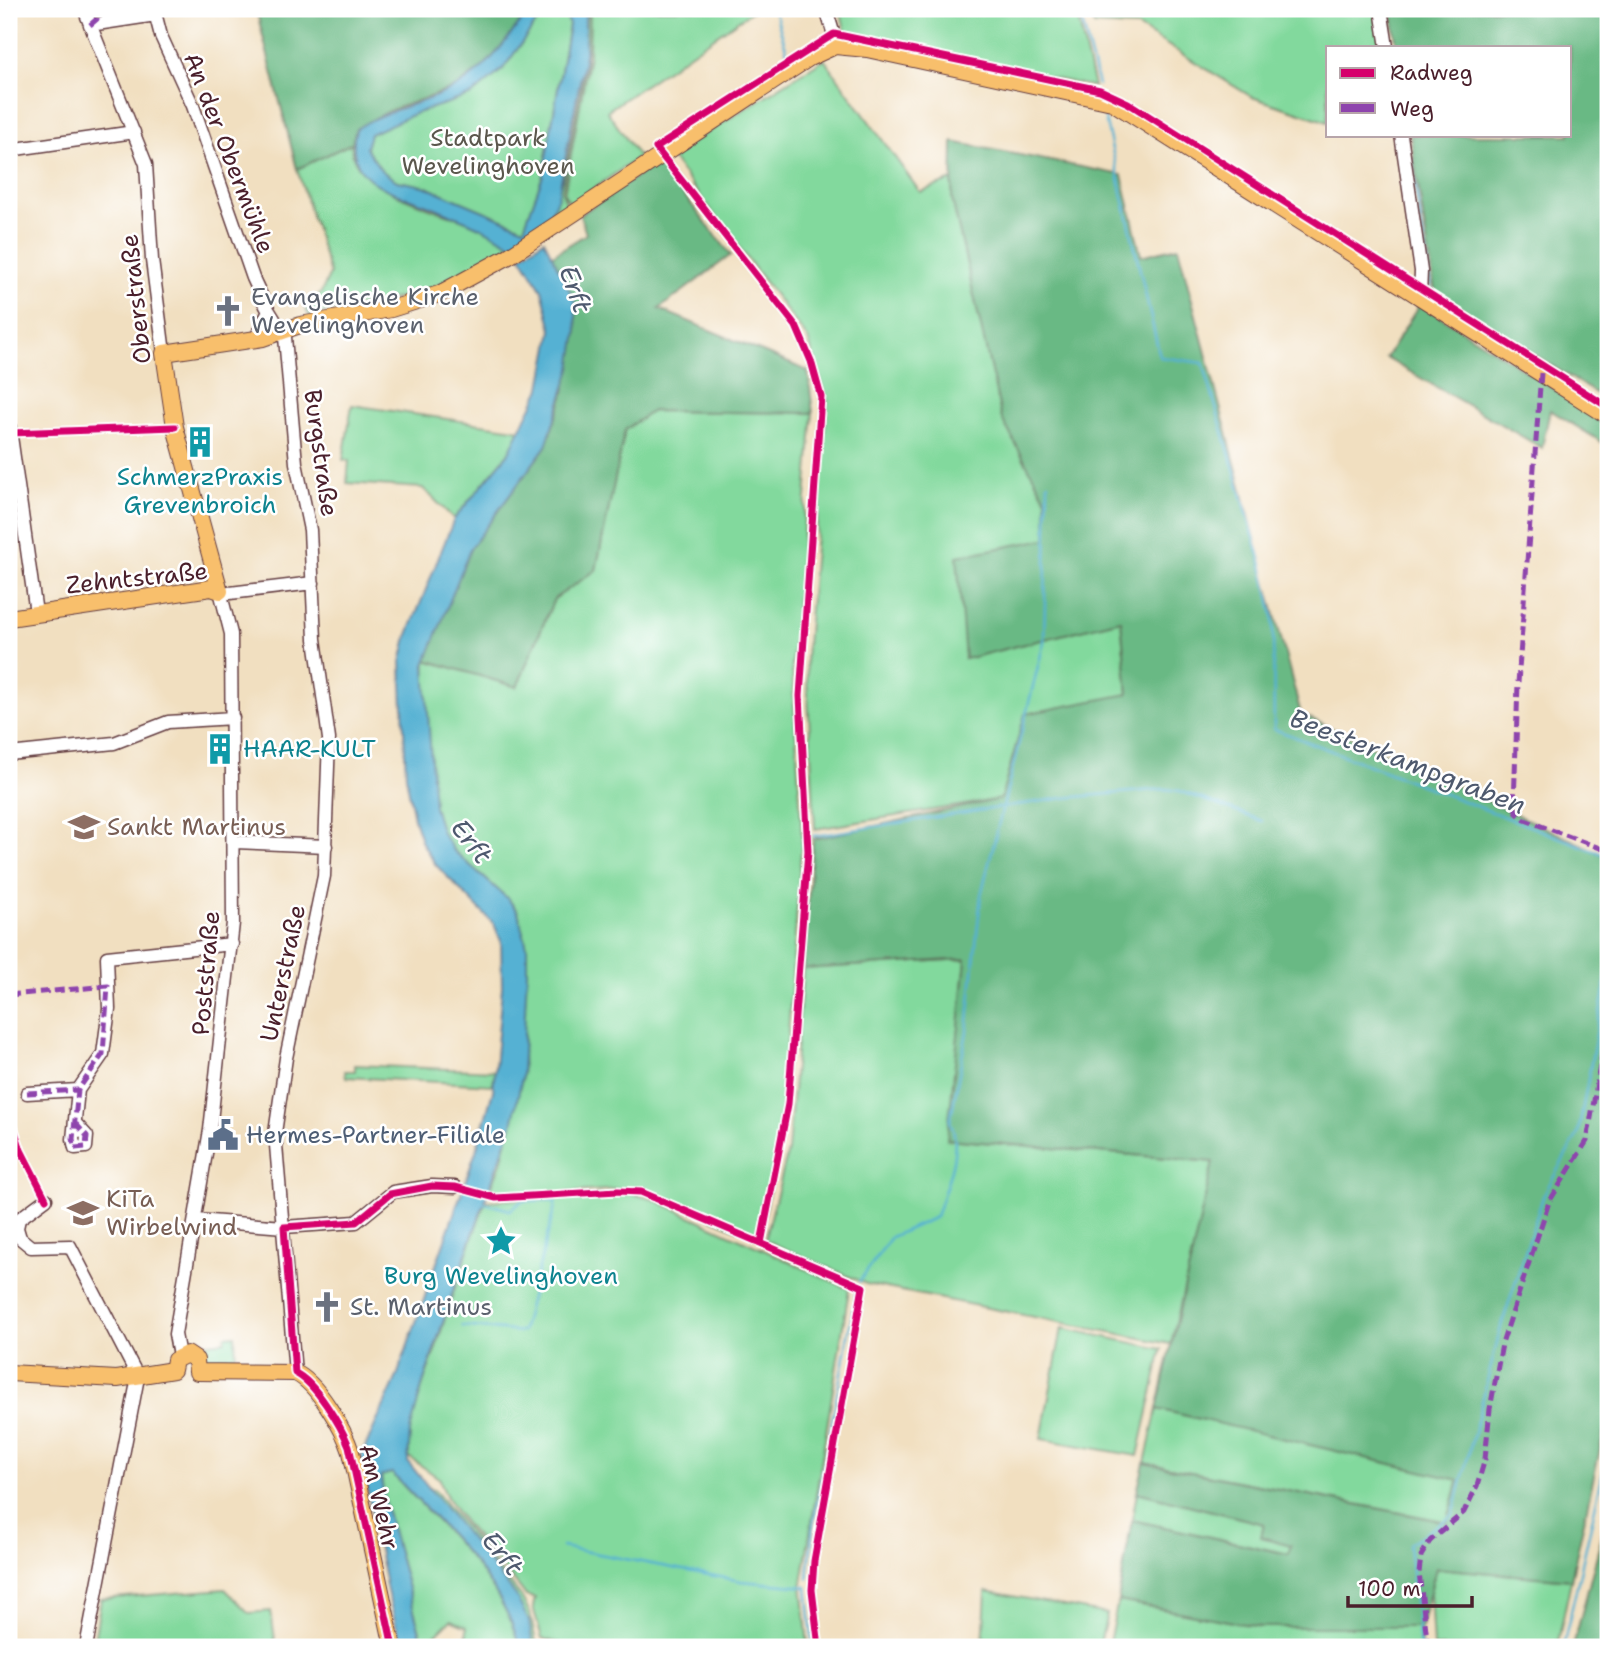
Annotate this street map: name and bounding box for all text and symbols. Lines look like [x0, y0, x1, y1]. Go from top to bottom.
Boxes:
legend [1326, 46, 1572, 136]
street label: An der Obermühle [176, 48, 282, 258]
text: Radweg [1390, 59, 1473, 87]
text: Weg [1390, 95, 1434, 123]
park label: Stadtpark Wevelinghoven [401, 122, 575, 182]
street label: Oberstraße [113, 232, 159, 366]
water label: Erft [551, 260, 601, 318]
place label: Evangelische Kirche Wevelinghoven [251, 281, 479, 341]
church icon: Evangelische Kirche Wevelinghoven [211, 294, 245, 328]
street label: Burgstraße [296, 387, 346, 519]
building icon: SchmerzPraxis Grevenbroich [183, 425, 217, 459]
place label: SchmerzPraxis Grevenbroich [117, 461, 283, 521]
street label: Zehntstraße [65, 555, 209, 601]
water label: Beesterkampgraben [1285, 700, 1531, 822]
building icon: HAAR-KULT [203, 732, 237, 766]
place label: HAAR-KULT [243, 733, 376, 765]
school or university icon: Sankt Martinus [67, 810, 101, 844]
place label: Sankt Martinus [107, 811, 286, 843]
water label: Erft [443, 811, 501, 871]
street label: Unterstraße [253, 902, 313, 1044]
street label: Poststraße [185, 909, 227, 1037]
public building icon: Hermes-Partner-Filiale [206, 1118, 240, 1152]
place label: Hermes-Partner-Filiale [246, 1119, 505, 1151]
place label: KiTa Wirbelwind [106, 1183, 237, 1243]
school or university icon: KiTa Wirbelwind [66, 1196, 100, 1230]
place icon: Burg Wevelinghoven [484, 1224, 518, 1258]
place label: Burg Wevelinghoven [384, 1260, 618, 1292]
church icon: St. Martinus [310, 1290, 344, 1324]
place label: St. Martinus [350, 1291, 492, 1323]
street label: Am Wehr [351, 1441, 407, 1553]
water label: Erft [474, 1523, 532, 1583]
scale bar [1348, 1565, 1472, 1609]
text: 100 m [1358, 1575, 1421, 1603]

